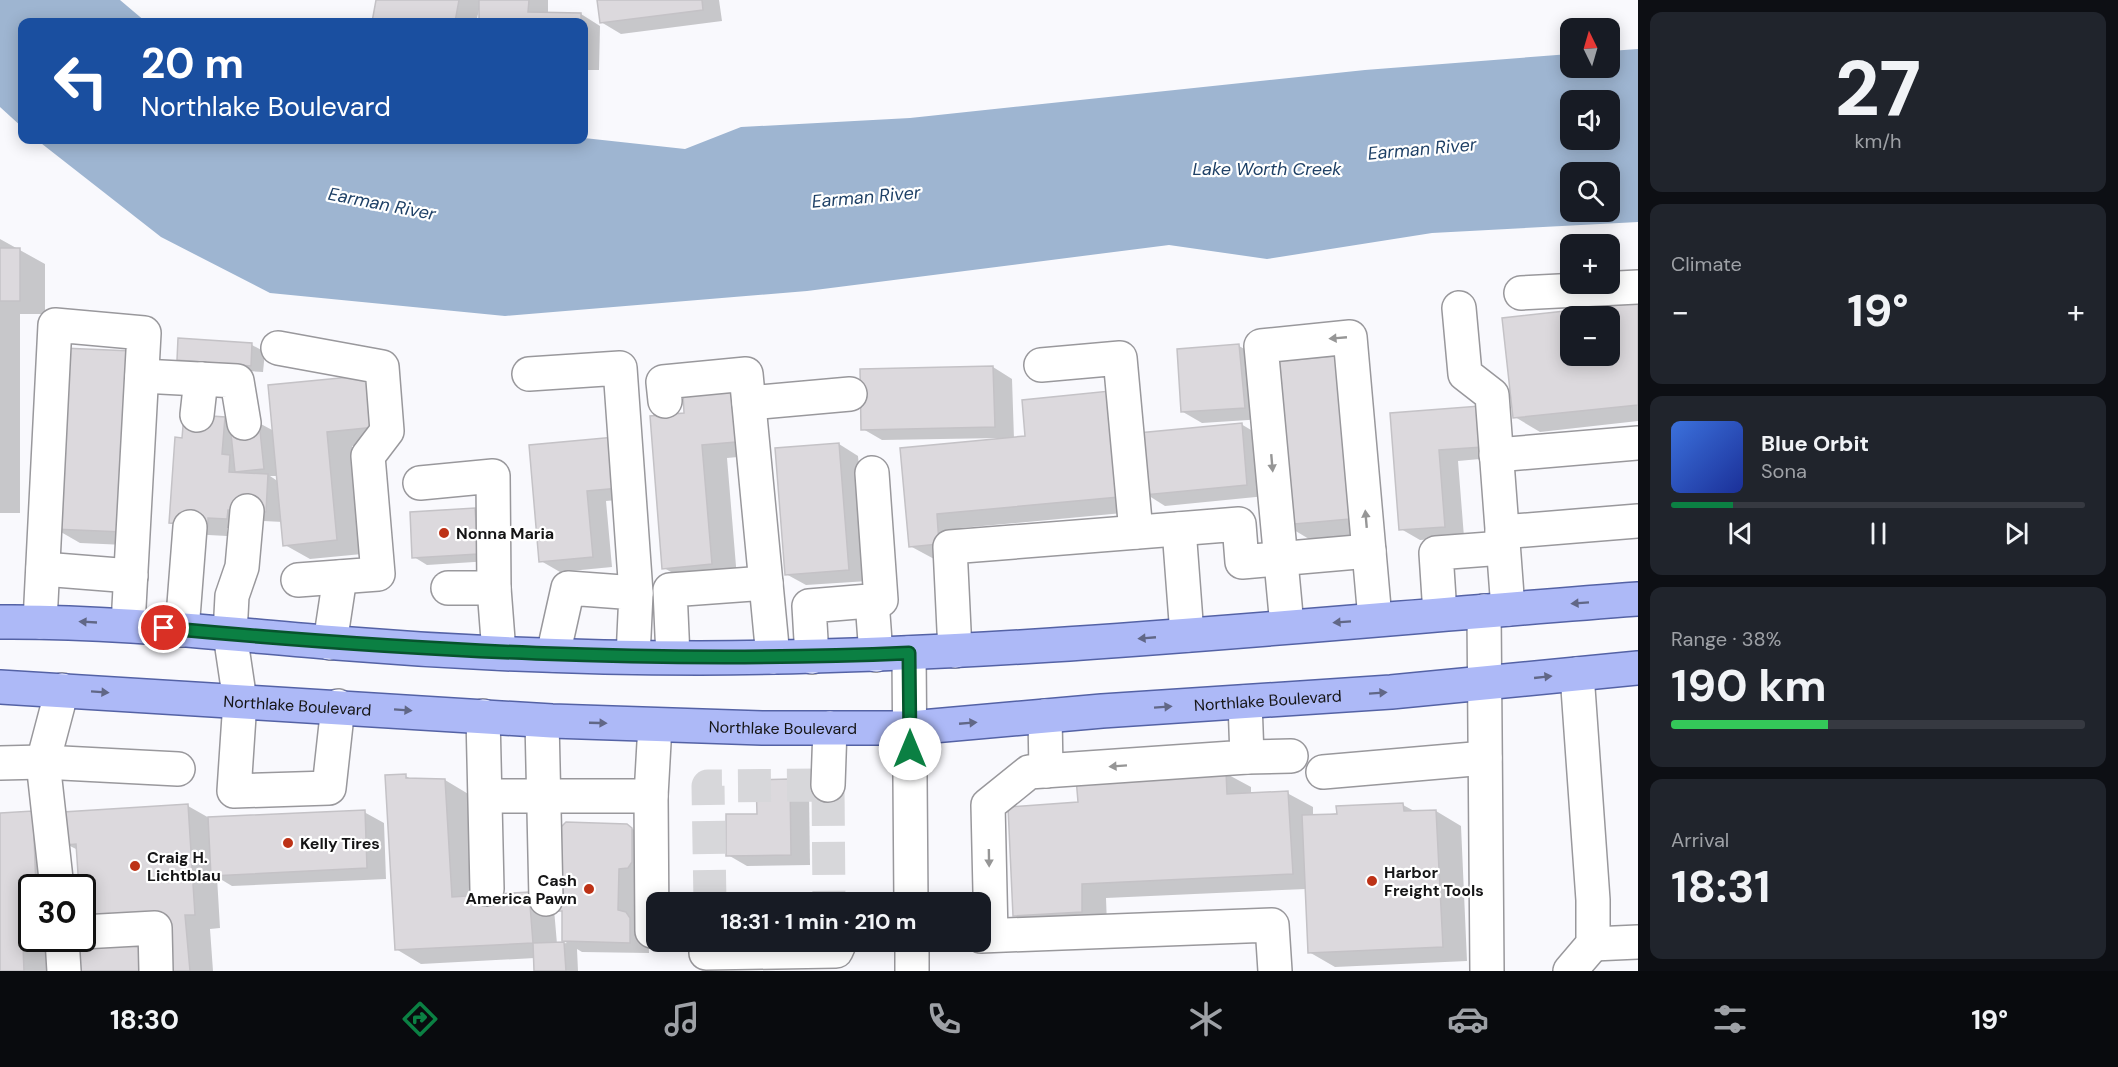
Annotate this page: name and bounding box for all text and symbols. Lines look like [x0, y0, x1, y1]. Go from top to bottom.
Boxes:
north arrow [1560, 18, 1620, 78]
map controls [1560, 18, 1620, 366]
text: 20 m [141, 36, 244, 91]
text: 27 [1835, 38, 1921, 139]
icon: left [42, 42, 120, 120]
text: Northlake Boulevard [141, 89, 391, 124]
button: sound [1560, 90, 1620, 150]
text: km/h [1854, 128, 1902, 154]
water label: Earman River [1367, 132, 1479, 166]
water label: Lake Worth Creek [1192, 157, 1342, 181]
button: search [1560, 162, 1620, 222]
water label: Earman River [811, 180, 923, 214]
water label: Earman River [326, 182, 439, 226]
button: + [1560, 234, 1620, 294]
text: Climate [1671, 251, 1742, 277]
text: 19° [1847, 281, 1909, 340]
text: − [1671, 290, 1689, 333]
text: + [2067, 290, 2085, 333]
button: − [1560, 306, 1620, 366]
one-way arrow [1328, 333, 1347, 343]
text: Blue Orbit [1761, 429, 1869, 458]
one-way arrow [1267, 454, 1277, 473]
text: Sona [1761, 458, 1807, 484]
one-way arrow [1361, 509, 1371, 528]
icon: previous [1724, 517, 1757, 550]
icon: pause [1862, 517, 1895, 550]
icon: next [2000, 517, 2033, 550]
place label: Nonna Maria [456, 523, 554, 544]
marker: Nonna Maria [437, 526, 451, 540]
one-way arrow [1570, 599, 1589, 608]
pin [138, 602, 189, 653]
icon: arrive [147, 611, 180, 644]
one-way arrow [1332, 617, 1351, 626]
one-way arrow [78, 618, 97, 627]
text: Range · 38% [1671, 626, 1781, 652]
one-way arrow [1138, 633, 1157, 643]
text: 190 km [1671, 656, 1827, 715]
one-way arrow [1533, 672, 1552, 682]
street label: Northlake Boulevard [1193, 685, 1342, 716]
one-way arrow [91, 687, 110, 697]
one-way arrow [1369, 688, 1388, 698]
street label: Northlake Boulevard [223, 691, 372, 721]
one-way arrow [1153, 703, 1172, 712]
one-way arrow [394, 705, 413, 715]
street label: Northlake Boulevard [708, 716, 857, 739]
position arrow [878, 717, 942, 781]
one-way arrow [588, 718, 607, 727]
one-way arrow [959, 718, 978, 728]
one-way arrow [1109, 761, 1128, 771]
text: Arrival [1671, 827, 1729, 853]
place label: Kelly Tires [300, 833, 380, 854]
marker: Kelly Tires [281, 836, 295, 850]
place label: Craig H. Lichtblau [147, 847, 221, 886]
one-way arrow [984, 848, 994, 867]
text: 18:31 [1671, 857, 1771, 916]
marker: Craig H. Lichtblau [128, 859, 142, 873]
place label: Harbor Freight Tools [1384, 862, 1484, 901]
place label: Cash America Pawn [466, 870, 577, 909]
speed limit sign: 30 [18, 874, 96, 952]
marker: Harbor Freight Tools [1365, 874, 1379, 888]
marker: Cash America Pawn [582, 882, 596, 896]
text: 18:31 · 1 min · 210 m [721, 907, 916, 936]
icon: directions [399, 998, 441, 1040]
icon: music [661, 998, 703, 1040]
icon: phone [923, 998, 965, 1040]
icon: climate [1185, 998, 1227, 1040]
icon: car [1447, 998, 1489, 1040]
icon: filters [1709, 998, 1751, 1040]
text: 18:30 [110, 1002, 179, 1037]
text: 19° [1971, 1002, 2008, 1037]

